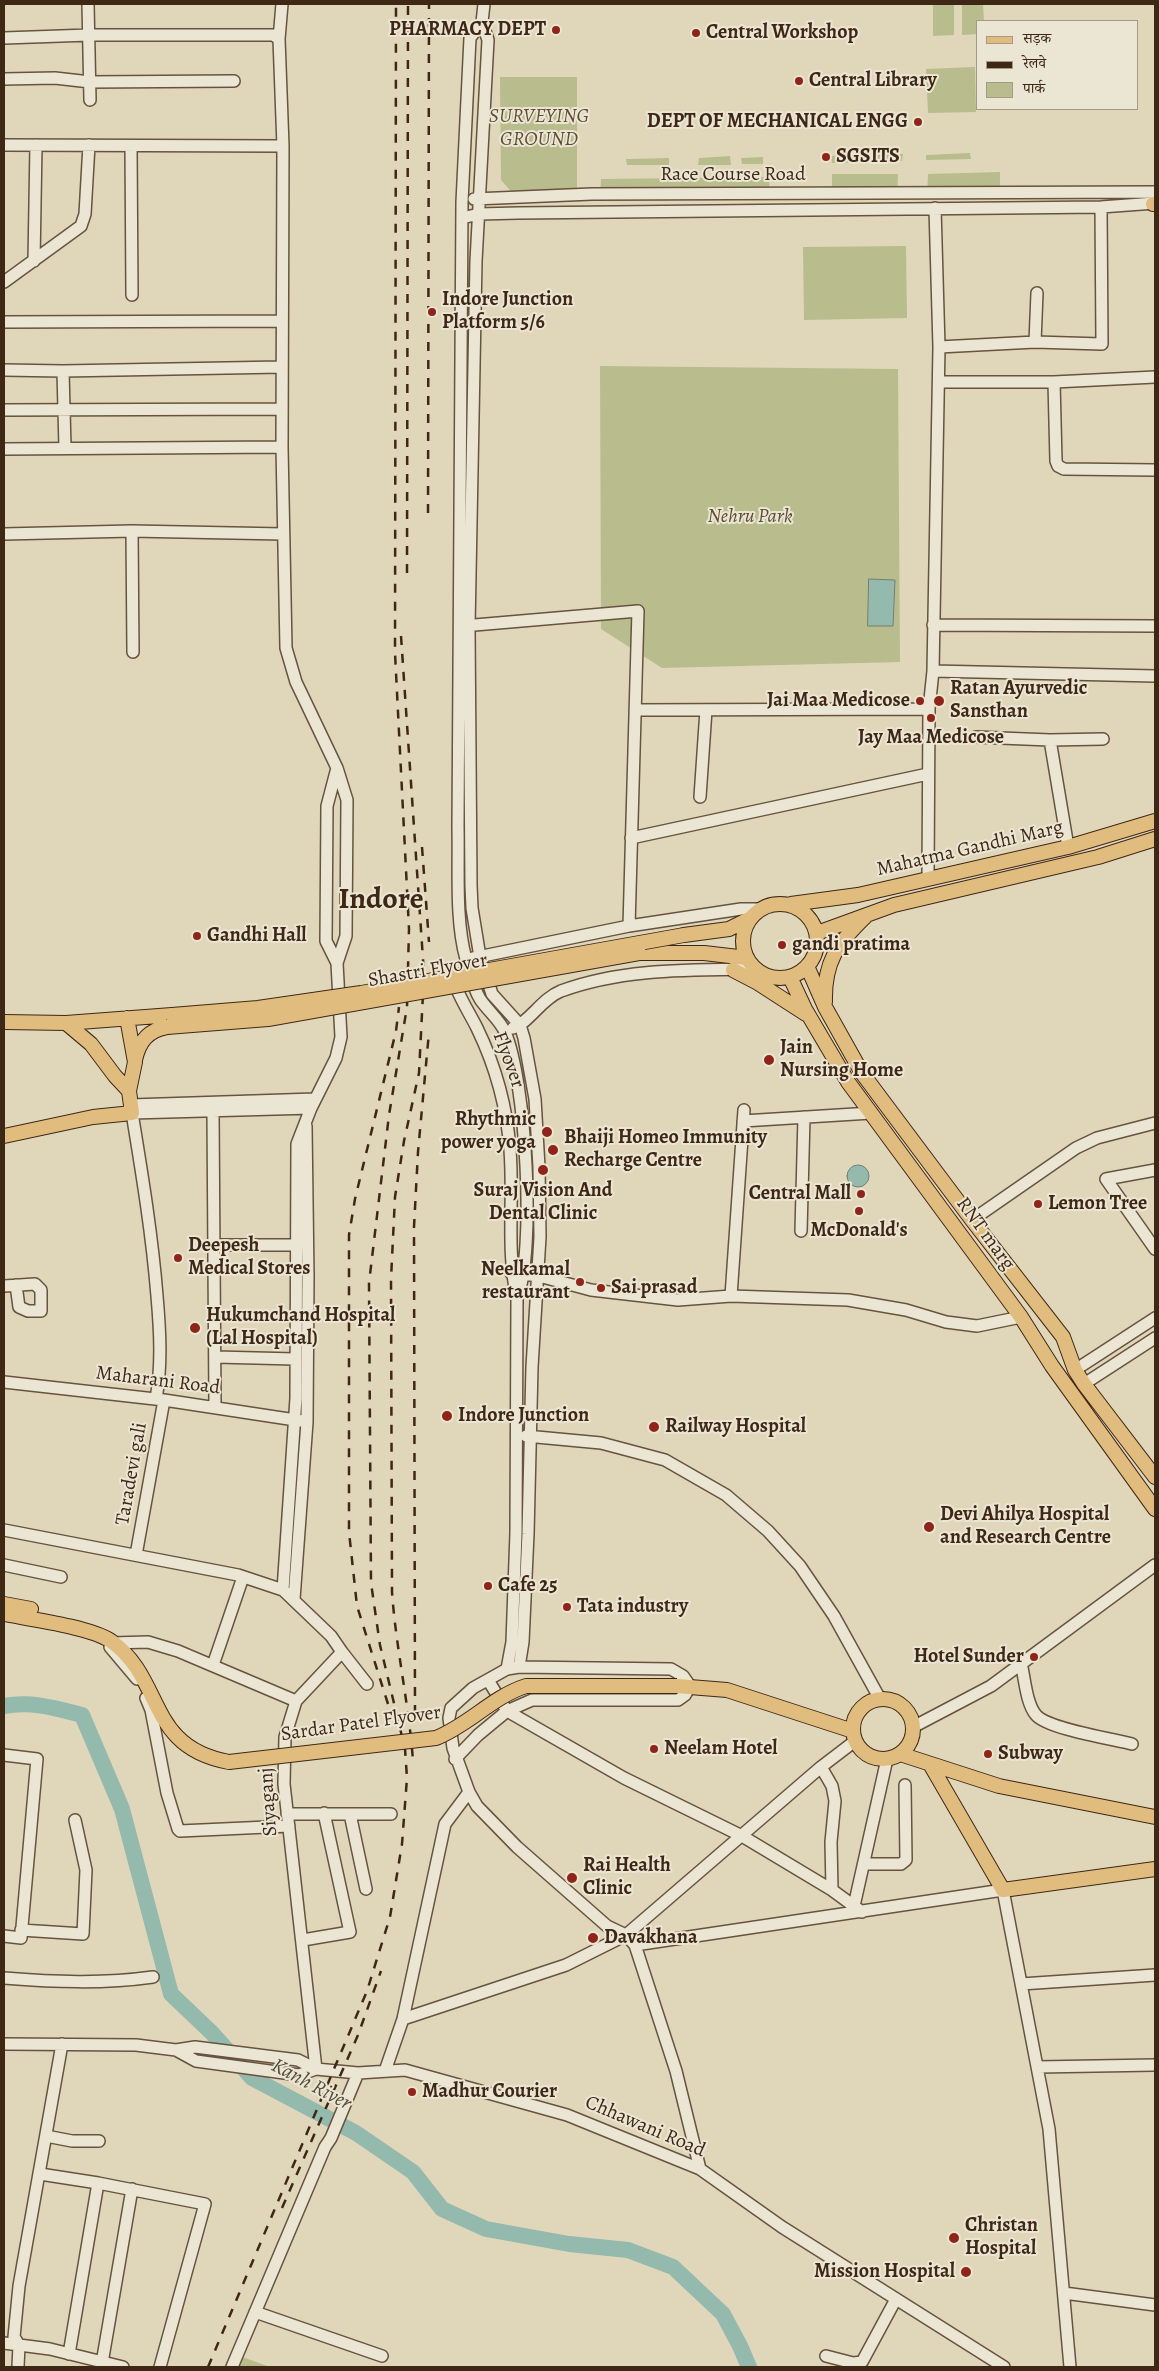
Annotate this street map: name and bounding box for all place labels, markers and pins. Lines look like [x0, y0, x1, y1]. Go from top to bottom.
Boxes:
place label: PHARMACY DEPT [389, 18, 546, 42]
place label: Central Workshop [706, 21, 858, 45]
marker: PHARMACY DEPT [550, 24, 562, 36]
marker: Central Workshop [690, 27, 702, 39]
place label: Central Library [809, 69, 937, 93]
marker: Central Library [793, 75, 805, 87]
place label: DEPT OF MECHANICAL ENGG [647, 110, 908, 134]
marker: DEPT OF MECHANICAL ENGG [912, 116, 924, 128]
place label: SGSITS [836, 145, 900, 169]
marker: SGSITS [820, 151, 832, 163]
place label: Indore Junction Platform 5/6 [442, 288, 573, 335]
marker: Indore Junction Platform 5/6 [426, 306, 438, 318]
place label: Ratan Ayurvedic Sansthan [950, 677, 1087, 724]
place label: Jai Maa Medicose [767, 689, 910, 713]
marker: Ratan Ayurvedic Sansthan [932, 694, 946, 708]
marker: Jai Maa Medicose [914, 695, 926, 707]
marker: Jay Maa Medicose [925, 712, 937, 724]
place label: Jay Maa Medicose [858, 726, 1004, 750]
place label: Gandhi Hall [207, 924, 307, 948]
marker: Gandhi Hall [191, 930, 203, 942]
place label: gandi pratima [792, 933, 910, 957]
marker: gandi pratima [776, 939, 788, 951]
place label: Jain Nursing Home [780, 1036, 903, 1083]
marker: Jain Nursing Home [762, 1053, 776, 1067]
place label: Rhythmic power yoga [441, 1108, 536, 1155]
marker: Rhythmic power yoga [540, 1125, 554, 1139]
place label: Bhaiji Homeo Immunity Recharge Centre [564, 1126, 767, 1173]
marker: Bhaiji Homeo Immunity Recharge Centre [546, 1143, 560, 1157]
marker: Suraj Vision And Dental Clinic [536, 1163, 550, 1177]
place label: Suraj Vision And Dental Clinic [474, 1179, 612, 1226]
place label: Central Mall [749, 1182, 851, 1206]
marker: Central Mall [855, 1188, 867, 1200]
place label: Lemon Tree [1048, 1192, 1147, 1216]
marker: Lemon Tree [1032, 1198, 1044, 1210]
marker: McDonald's [853, 1205, 865, 1217]
place label: McDonald's [810, 1219, 908, 1243]
place label: Deepesh Medical Stores [188, 1234, 310, 1281]
marker: Deepesh Medical Stores [172, 1252, 184, 1264]
place label: Neelkamal restaurant [481, 1258, 570, 1305]
marker: Neelkamal restaurant [574, 1276, 586, 1288]
place label: Sai prasad [611, 1276, 697, 1300]
marker: Sai prasad [595, 1282, 607, 1294]
place label: Hukumchand Hospital (Lal Hospital) [206, 1304, 395, 1351]
marker: Hukumchand Hospital (Lal Hospital) [188, 1321, 202, 1335]
place label: Indore Junction [458, 1404, 589, 1428]
marker: Indore Junction [440, 1409, 454, 1423]
place label: Railway Hospital [665, 1415, 806, 1439]
marker: Railway Hospital [647, 1420, 661, 1434]
place label: Devi Ahilya Hospital and Research Centre [940, 1503, 1111, 1550]
marker: Devi Ahilya Hospital and Research Centre [922, 1520, 936, 1534]
place label: Cafe 25 [498, 1574, 558, 1598]
marker: Cafe 25 [482, 1580, 494, 1592]
place label: Tata industry [577, 1595, 688, 1619]
marker: Tata industry [561, 1601, 573, 1613]
place label: Hotel Sunder [913, 1645, 1024, 1669]
marker: Hotel Sunder [1028, 1651, 1040, 1663]
place label: Neelam Hotel [664, 1737, 778, 1761]
place label: Subway [998, 1742, 1063, 1766]
marker: Neelam Hotel [648, 1743, 660, 1755]
marker: Subway [982, 1748, 994, 1760]
place label: Rai Health Clinic [583, 1854, 671, 1901]
marker: Rai Health Clinic [565, 1871, 579, 1885]
place label: Davakhana [604, 1926, 698, 1950]
marker: Davakhana [586, 1931, 600, 1945]
place label: Madhur Courier [422, 2080, 557, 2104]
marker: Madhur Courier [406, 2086, 418, 2098]
place label: Christan Hospital [965, 2214, 1038, 2261]
marker: Christan Hospital [947, 2231, 961, 2245]
place label: Mission Hospital [814, 2260, 955, 2284]
marker: Mission Hospital [959, 2265, 973, 2279]

